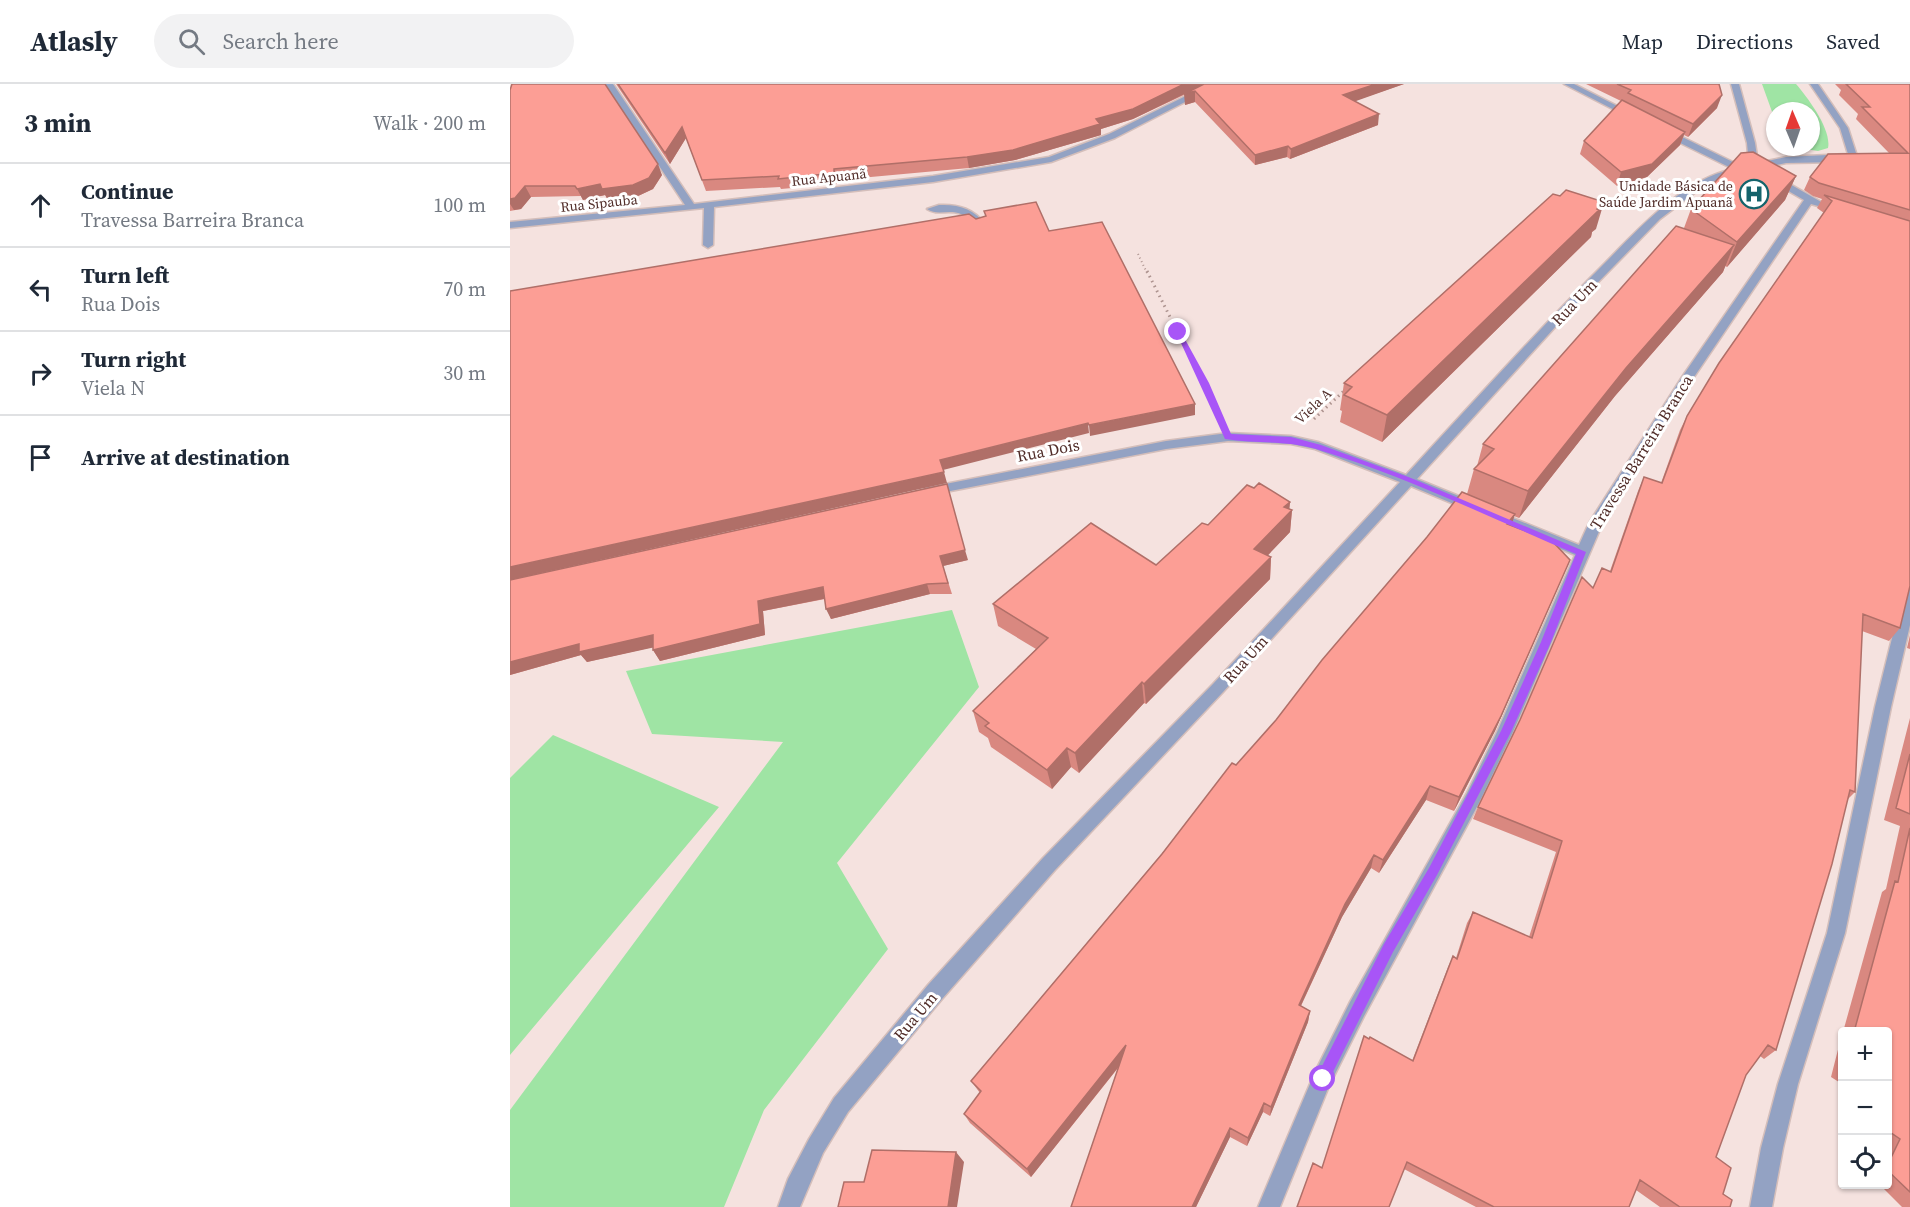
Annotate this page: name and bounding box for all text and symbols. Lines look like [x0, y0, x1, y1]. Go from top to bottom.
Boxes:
search box [154, 14, 574, 68]
text: Atlasly [30, 22, 118, 60]
icon: search [175, 25, 208, 58]
text: Search here [223, 26, 339, 56]
text: Map [1622, 27, 1663, 56]
text: Directions [1696, 27, 1793, 56]
text: Saved [1826, 27, 1880, 56]
north arrow [1766, 102, 1820, 156]
text: 3 min [24, 105, 91, 141]
text: Walk · 200 m [373, 109, 486, 137]
street label: Rua Apuanã [791, 163, 868, 191]
text: Continue [81, 176, 174, 206]
place label: Unidade Básica de Saúde Jardim Apuanã [1599, 176, 1734, 212]
hospital icon: Unidade Básica de Saúde Jardim Apuanã [1738, 178, 1770, 210]
icon: ahead [24, 189, 57, 222]
street label: Rua Sipauba [559, 189, 639, 217]
text: 100 m [433, 191, 486, 219]
text: Travessa Barreira Branca [81, 206, 304, 234]
text: Turn left [81, 260, 169, 290]
icon: left [24, 273, 57, 306]
street label: Rua Um [1546, 274, 1602, 330]
text: 70 m [443, 275, 486, 303]
text: Rua Dois [81, 290, 160, 318]
route end [1164, 318, 1190, 344]
text: Turn right [81, 344, 186, 374]
icon: right [24, 357, 57, 390]
text: 30 m [443, 359, 486, 387]
street label: Travessa Barreira Branca [1584, 370, 1698, 534]
text: Viela N [81, 374, 145, 402]
street label: Viela A [1290, 383, 1336, 428]
street label: Rua Dois [1015, 433, 1081, 467]
icon: arrive [24, 441, 57, 474]
text: Arrive at destination [81, 442, 290, 472]
street label: Rua Um [1218, 630, 1272, 688]
street label: Rua Um [888, 987, 942, 1045]
map controls [1838, 1027, 1892, 1189]
button: + [1838, 1027, 1892, 1081]
route start [1309, 1065, 1335, 1091]
button: − [1838, 1081, 1892, 1135]
button: locate [1838, 1135, 1892, 1189]

